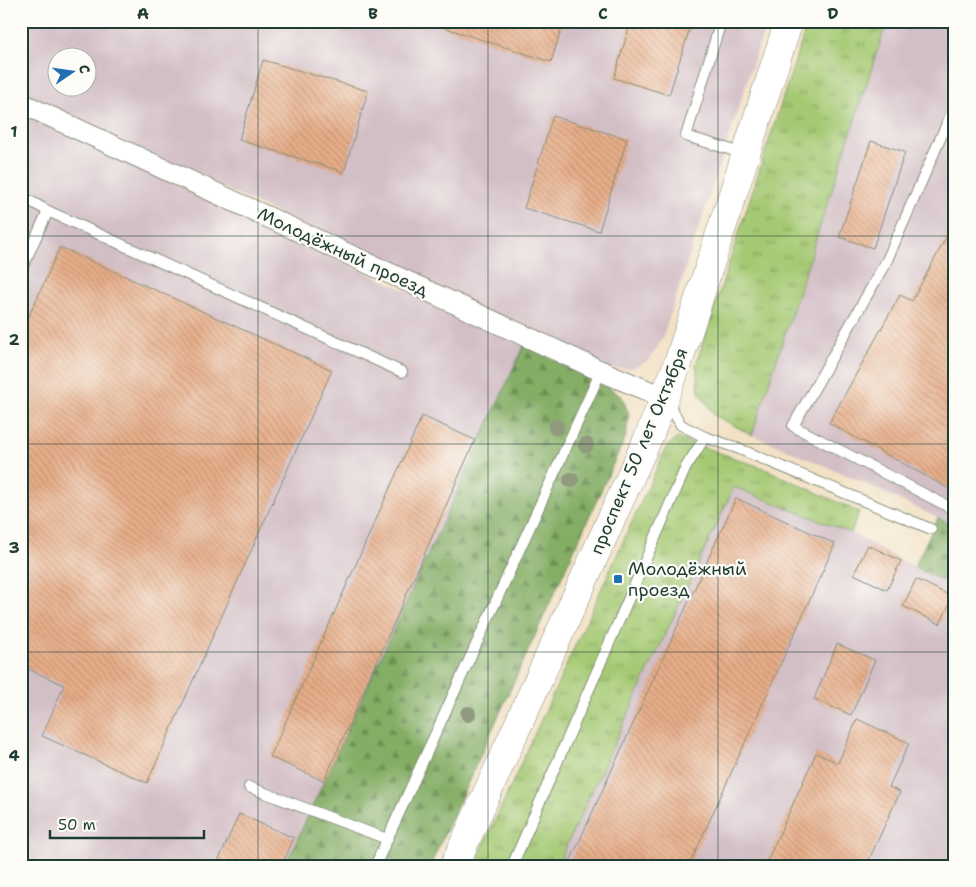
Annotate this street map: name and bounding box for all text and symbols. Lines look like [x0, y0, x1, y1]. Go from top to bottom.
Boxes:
text: A [137, 3, 149, 24]
text: B [368, 3, 378, 24]
text: C [598, 3, 608, 24]
text: D [827, 3, 839, 24]
north arrow [48, 48, 98, 98]
text: С [75, 63, 94, 75]
text: 1 [10, 121, 18, 142]
street label: Молодёжный проезд [253, 202, 433, 303]
text: 2 [8, 329, 20, 350]
street label: проспект 50 лет Октября [585, 344, 693, 558]
text: 3 [8, 537, 20, 558]
place label: Молодёжный проезд [628, 557, 747, 602]
marker: Молодёжный проезд [612, 573, 624, 585]
text: 4 [8, 745, 20, 766]
scale bar [50, 807, 204, 839]
text: 50 m [58, 815, 96, 835]

